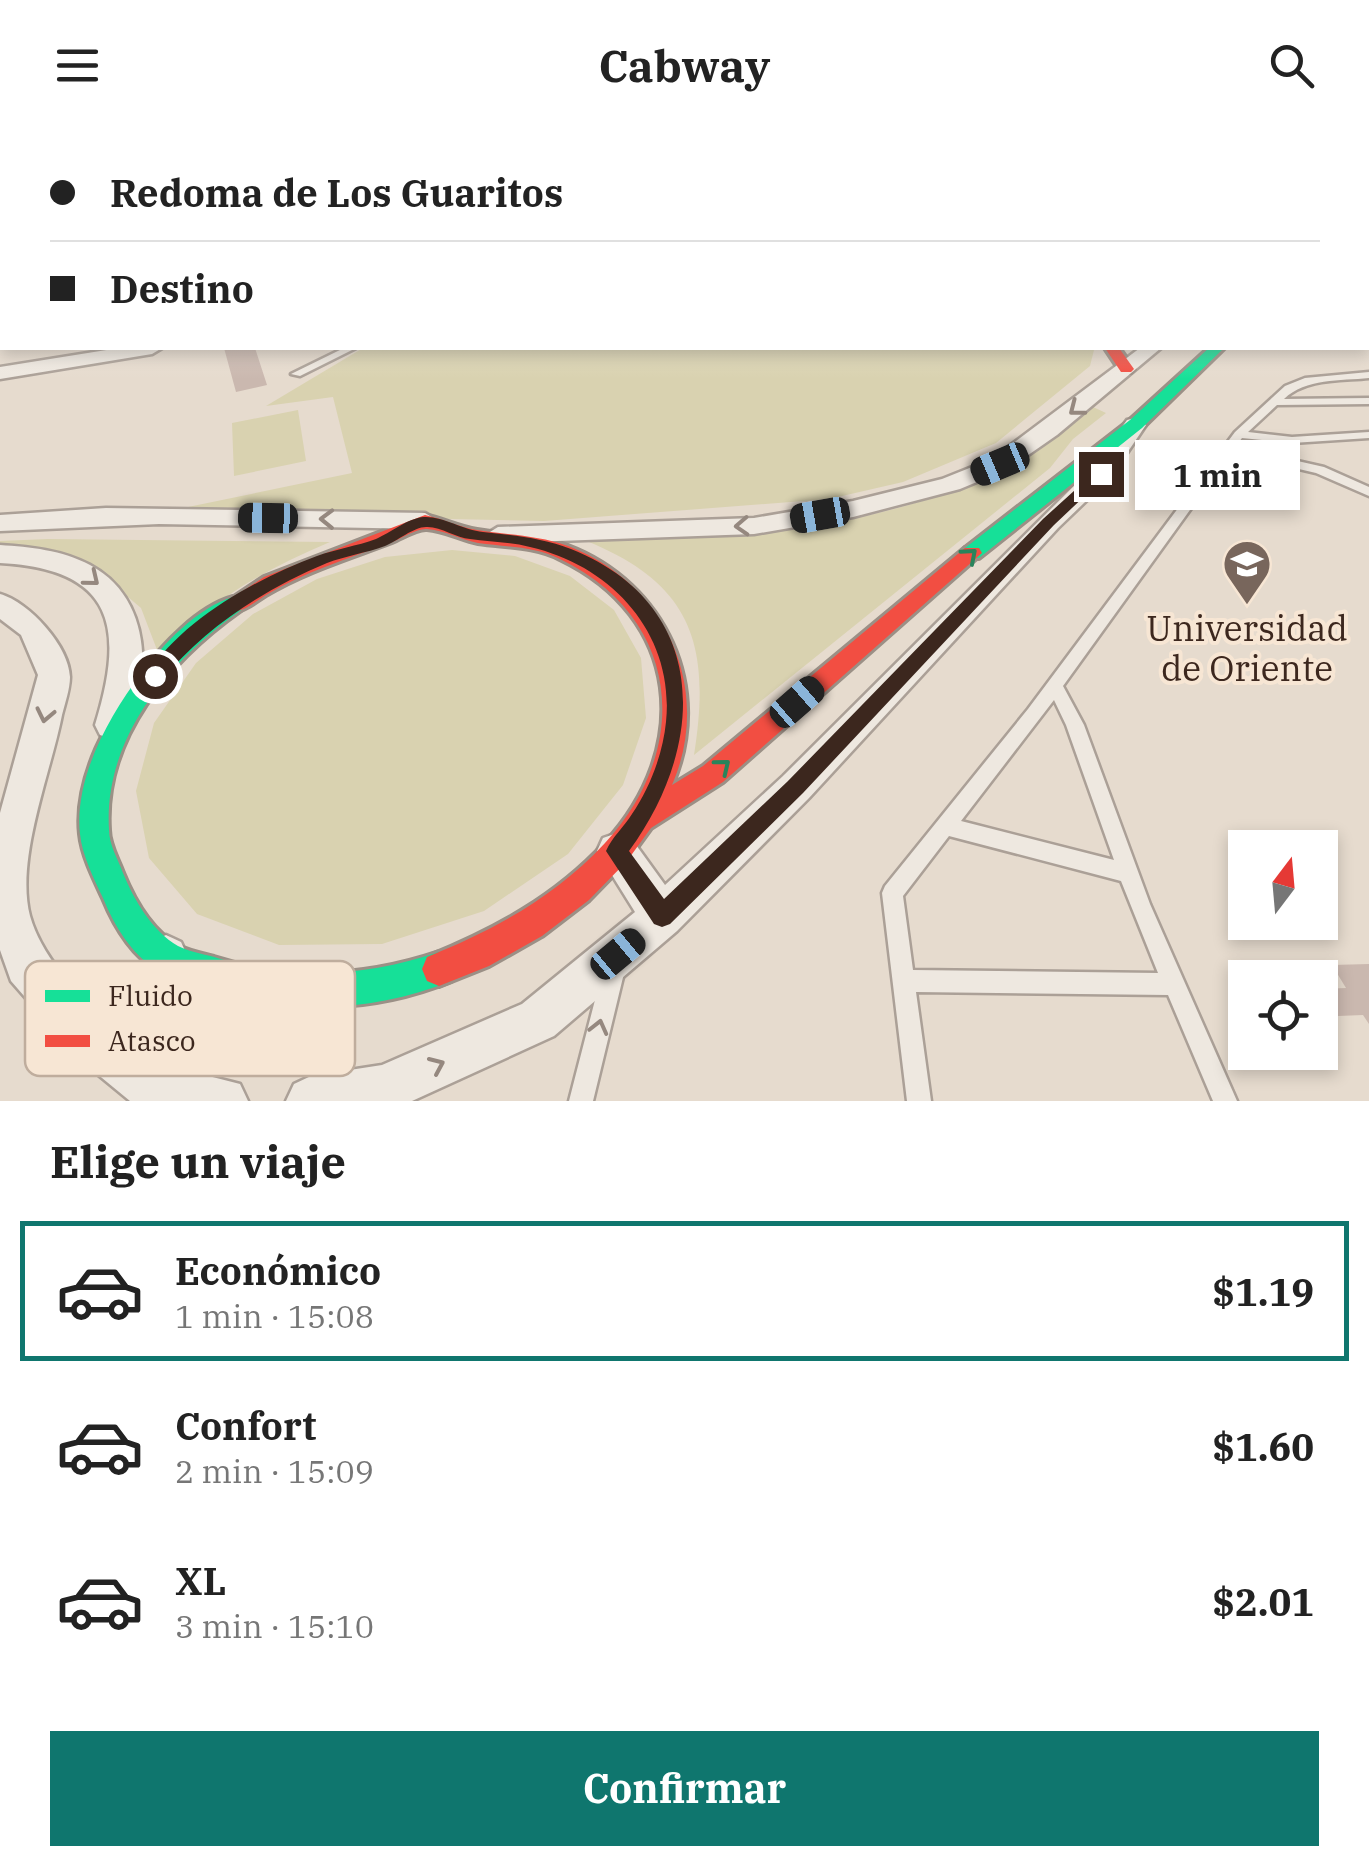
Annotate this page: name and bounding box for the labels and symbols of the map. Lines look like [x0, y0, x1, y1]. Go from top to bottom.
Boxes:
one-way arrow [1069, 397, 1087, 415]
car [967, 438, 1033, 490]
callout: 1 min [1136, 439, 1301, 509]
route end [1079, 452, 1124, 497]
car [788, 495, 852, 535]
car [238, 502, 298, 534]
one-way arrow [319, 509, 335, 530]
one-way arrow [734, 515, 750, 536]
school or university icon: Universidad de Oriente [1221, 538, 1273, 606]
one-way arrow [958, 548, 976, 566]
one-way arrow [80, 567, 98, 584]
place label: Universidad de Oriente [1146, 605, 1348, 691]
route start [133, 654, 178, 699]
car [765, 671, 829, 733]
one-way arrow [36, 706, 57, 723]
one-way arrow [711, 760, 729, 778]
north arrow [1228, 830, 1338, 940]
car [585, 923, 651, 985]
legend [25, 961, 355, 1076]
text: Fluido [108, 977, 193, 1014]
one-way arrow [588, 1019, 609, 1036]
text: Atasco [108, 1022, 196, 1059]
one-way arrow [427, 1057, 445, 1077]

